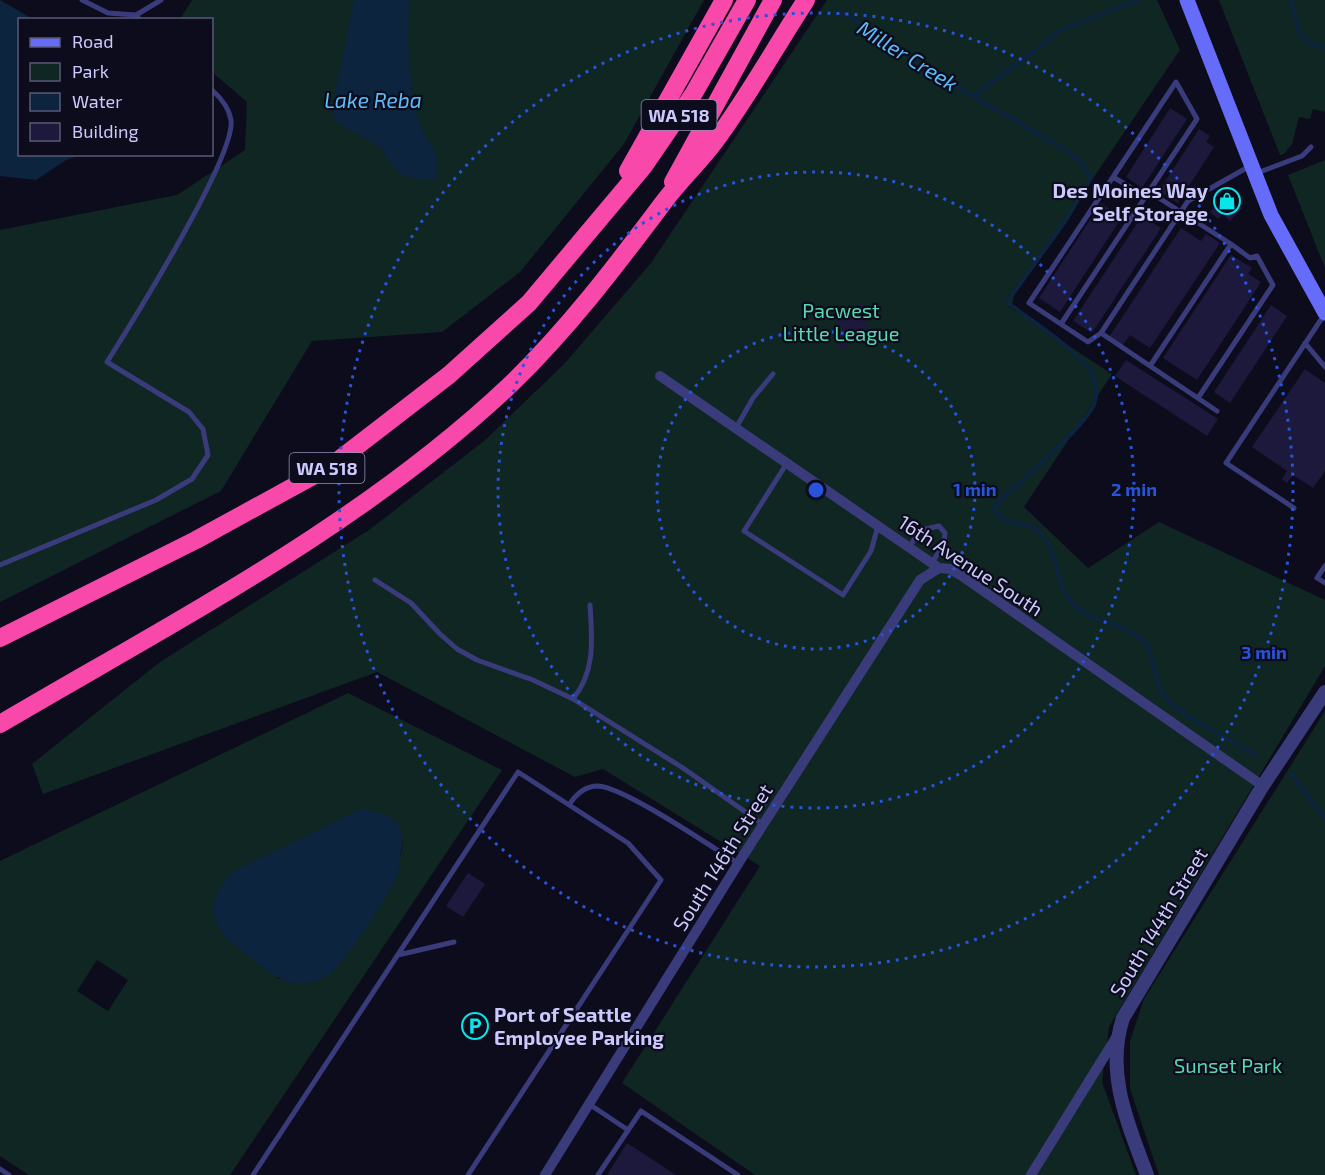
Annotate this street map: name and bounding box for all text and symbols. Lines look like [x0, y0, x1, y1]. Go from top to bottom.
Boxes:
water label: Miller Creek [853, 14, 963, 96]
legend [18, 18, 213, 156]
text: Road [72, 30, 113, 52]
text: Park [72, 60, 109, 82]
water label: Lake Reba [324, 87, 422, 112]
text: Water [72, 90, 122, 112]
road number: WA 518 [642, 100, 716, 130]
text: Building [72, 120, 139, 142]
place label: Des Moines Way Self Storage [1052, 178, 1209, 225]
shop icon: Des Moines Way Self Storage [1212, 186, 1242, 216]
park label: Pacwest Little League [783, 298, 899, 345]
road number: WA 518 [290, 453, 364, 483]
text: 1 min [953, 478, 997, 500]
text: 2 min [1111, 478, 1157, 500]
centre of rings [806, 480, 826, 500]
street label: 16th Avenue South [894, 509, 1048, 621]
text: 3 min [1241, 641, 1287, 663]
street label: South 146th Street [667, 779, 777, 935]
street label: South 144th Street [1104, 843, 1212, 1001]
place label: Port of Seattle Employee Parking [494, 1002, 664, 1050]
parking icon: Port of Seattle Employee Parking [460, 1011, 490, 1041]
park label: Sunset Park [1174, 1053, 1282, 1077]

